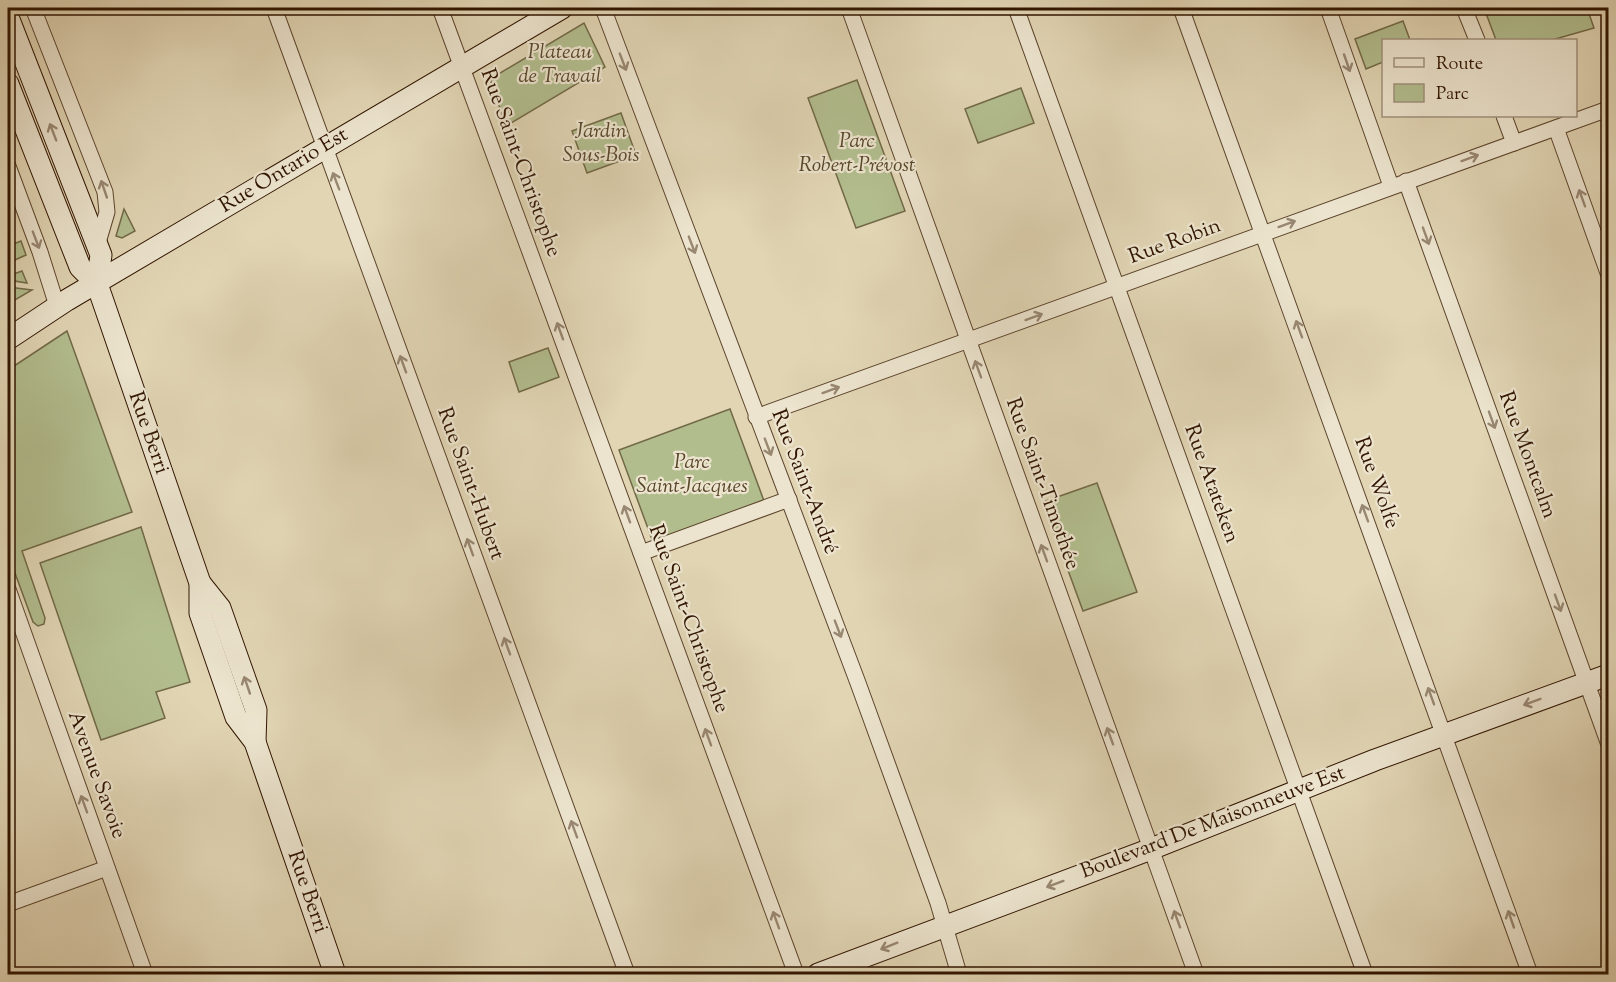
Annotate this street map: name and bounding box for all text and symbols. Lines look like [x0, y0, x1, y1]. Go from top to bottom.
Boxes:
park label: Plateau de Travail [518, 38, 602, 92]
legend [1382, 39, 1577, 117]
one-way arrow [619, 52, 630, 71]
text: Route [1436, 52, 1483, 78]
one-way arrow [1343, 53, 1354, 72]
street label: Rue Saint-Christophe [472, 65, 568, 261]
text: Parc [1436, 82, 1469, 108]
park label: Jardin Sous-Bois [562, 117, 640, 171]
street label: Rue Ontario Est [214, 121, 354, 221]
one-way arrow [47, 124, 58, 142]
park label: Parc Robert-Prévost [799, 127, 915, 181]
one-way arrow [1460, 152, 1479, 163]
one-way arrow [330, 172, 341, 191]
one-way arrow [97, 180, 108, 199]
one-way arrow [1575, 190, 1586, 208]
street label: Rue Robin [1125, 211, 1225, 273]
one-way arrow [1277, 218, 1295, 229]
one-way arrow [1421, 227, 1432, 245]
one-way arrow [31, 230, 42, 249]
one-way arrow [687, 235, 698, 254]
one-way arrow [1024, 310, 1043, 321]
one-way arrow [1292, 321, 1303, 339]
one-way arrow [553, 322, 564, 341]
one-way arrow [397, 355, 408, 374]
one-way arrow [972, 360, 983, 379]
one-way arrow [821, 383, 840, 394]
street label: Rue Montcalm [1490, 387, 1564, 523]
street label: Rue Berri [120, 388, 176, 478]
street label: Rue Saint-Timothée [997, 394, 1087, 574]
street label: Rue Saint-Hubert [428, 404, 512, 564]
street label: Rue Saint-André [763, 405, 845, 559]
one-way arrow [1487, 410, 1498, 429]
street label: Rue Atateken [1176, 420, 1246, 548]
street label: Rue Wolfe [1345, 433, 1407, 533]
one-way arrow [763, 437, 774, 456]
park label: Parc Saint-Jacques [636, 448, 748, 502]
one-way arrow [1358, 504, 1369, 523]
one-way arrow [621, 505, 632, 524]
street label: Rue Saint-Christophe [640, 521, 736, 717]
one-way arrow [464, 538, 475, 557]
one-way arrow [1038, 544, 1049, 563]
one-way arrow [1554, 593, 1565, 612]
one-way arrow [833, 619, 844, 638]
one-way arrow [500, 638, 511, 656]
one-way arrow [241, 675, 252, 694]
one-way arrow [1425, 687, 1436, 706]
one-way arrow [1523, 697, 1542, 708]
street label: Avenue Savoie [59, 707, 133, 843]
one-way arrow [1104, 727, 1115, 746]
one-way arrow [702, 728, 713, 747]
street label: Boulevard De Maisonneuve Est [1076, 759, 1350, 887]
one-way arrow [78, 796, 89, 814]
one-way arrow [568, 821, 579, 839]
street label: Rue Berri [279, 847, 335, 937]
one-way arrow [1047, 879, 1065, 890]
one-way arrow [1505, 910, 1516, 929]
one-way arrow [770, 911, 781, 929]
one-way arrow [1170, 911, 1181, 929]
one-way arrow [881, 942, 899, 953]

